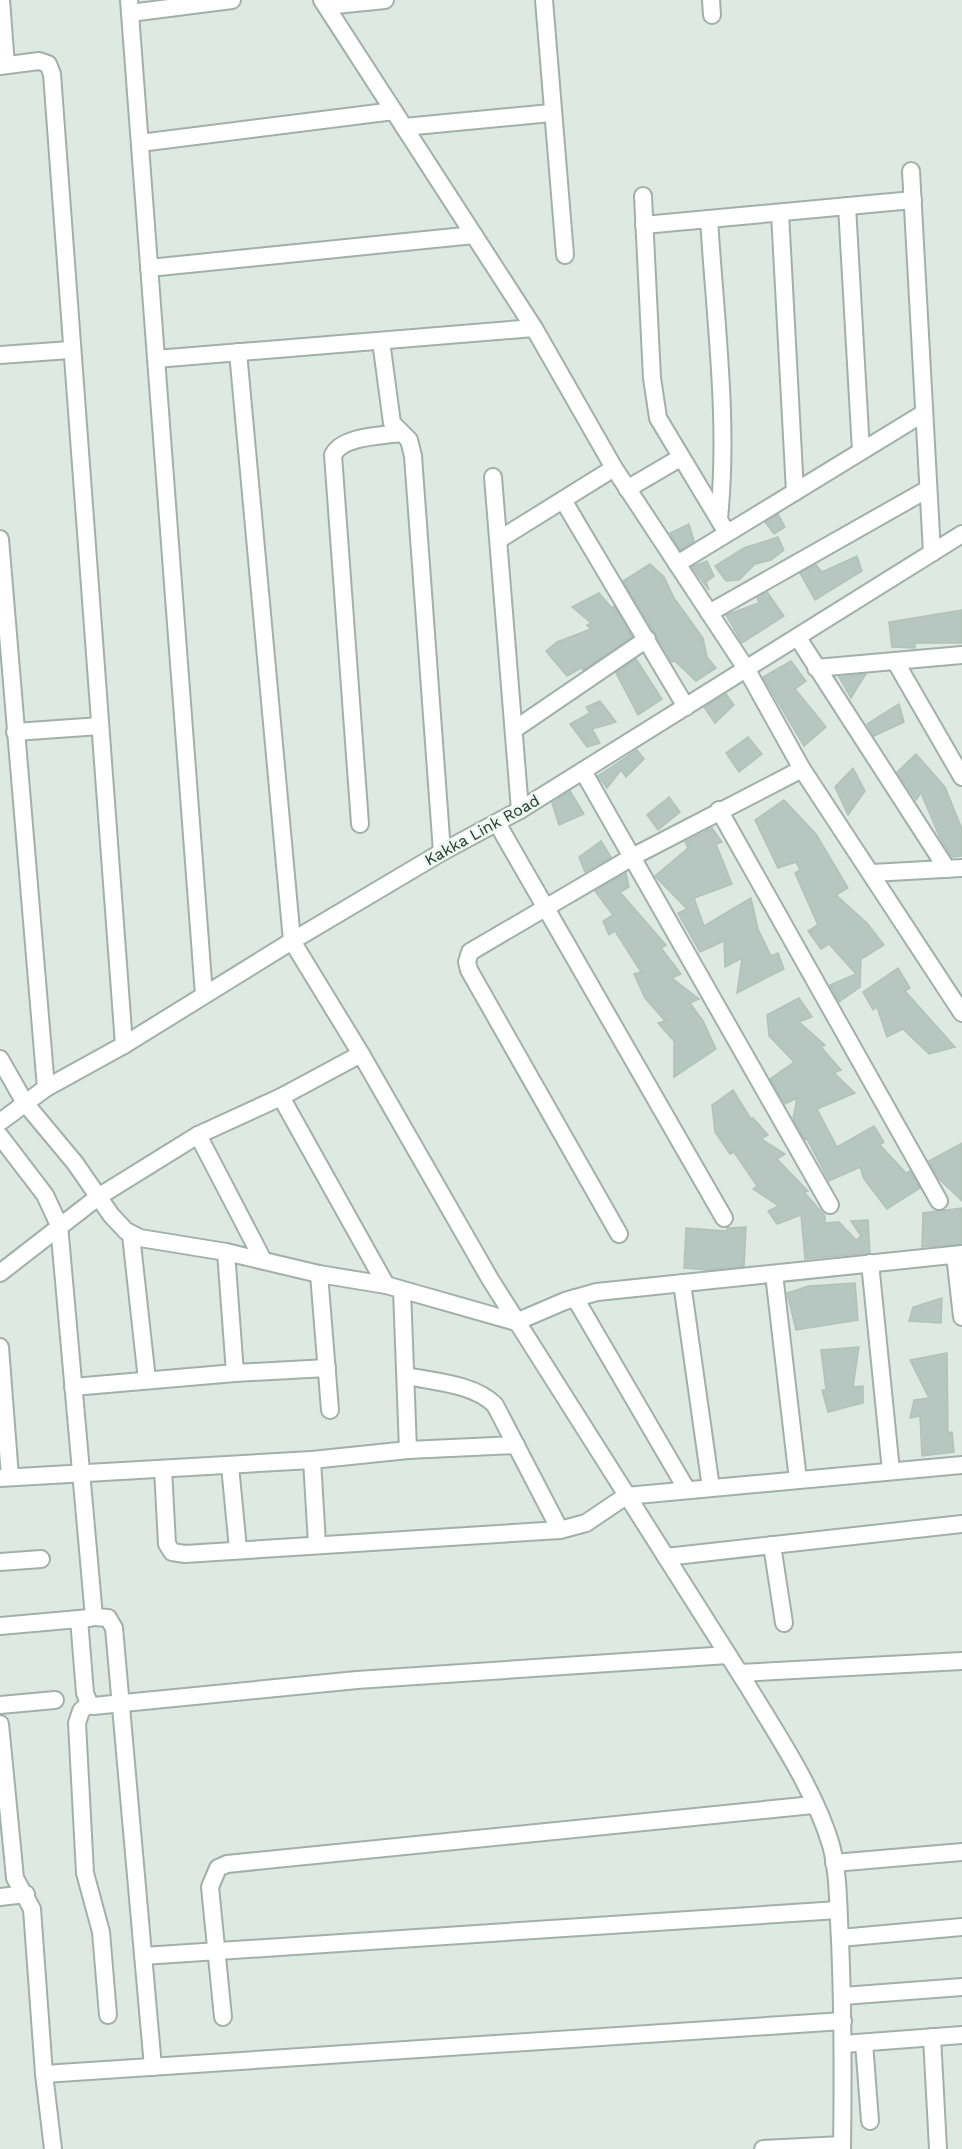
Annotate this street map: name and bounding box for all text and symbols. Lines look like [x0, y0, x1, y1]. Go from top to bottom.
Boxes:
street label: Kakka Link Road [421, 791, 543, 869]

